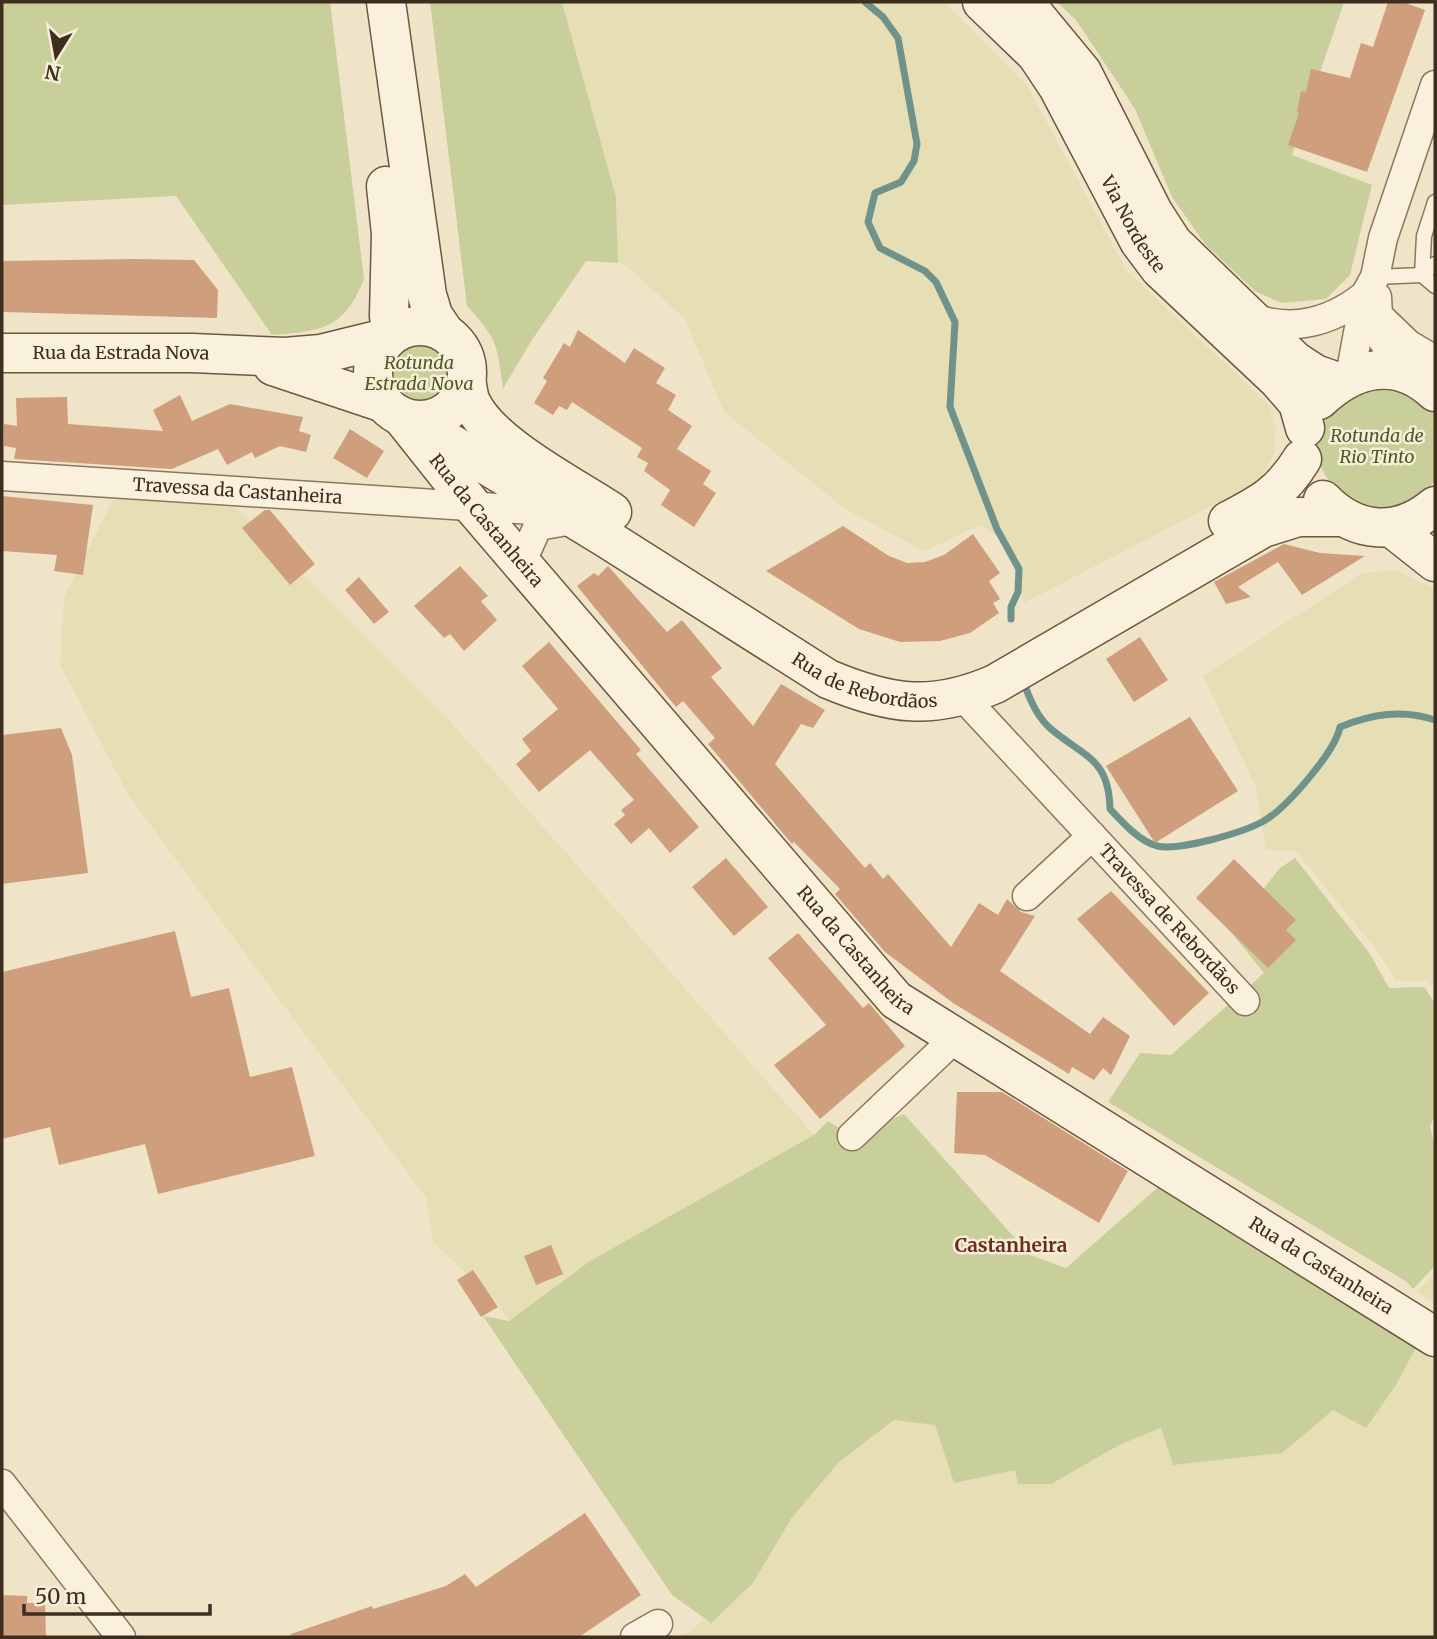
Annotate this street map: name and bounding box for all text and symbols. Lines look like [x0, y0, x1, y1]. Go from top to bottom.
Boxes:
north arrow [21, 21, 91, 91]
text: N [43, 59, 62, 86]
street label: Via Nordeste [1095, 171, 1171, 277]
street label: Rua da Estrada Nova [33, 341, 210, 365]
park label: Rotunda Estrada Nova [365, 351, 473, 395]
park label: Rotunda de Rio Tinto [1330, 424, 1424, 468]
street label: Rua da Castanheira [425, 449, 549, 592]
street label: Travessa da Castanheira [132, 472, 343, 509]
street label: Rua de Rebordãos [788, 647, 938, 713]
street label: Travessa de Rebordãos [1094, 839, 1245, 999]
street label: Rua da Castanheira [792, 881, 919, 1020]
street label: Rua da Castanheira [1245, 1212, 1398, 1319]
district label: Castanheira [955, 1233, 1068, 1257]
scale bar [24, 1572, 210, 1616]
text: 50 m [35, 1583, 86, 1610]

